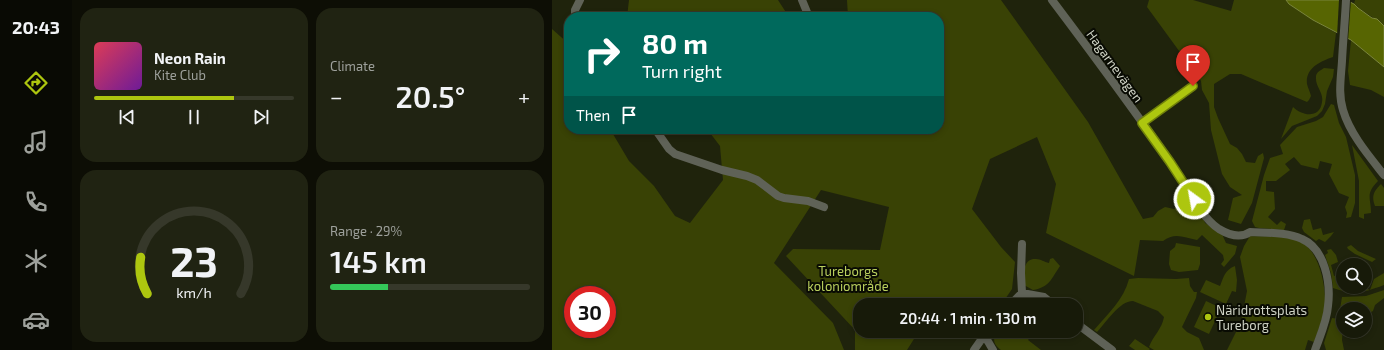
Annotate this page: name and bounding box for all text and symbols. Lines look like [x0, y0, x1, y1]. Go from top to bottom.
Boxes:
text: 20:43 [12, 16, 60, 38]
text: 80 m [642, 26, 708, 60]
street label: Hagarnevägen [1083, 27, 1147, 105]
icon: right [576, 28, 628, 80]
pin [1176, 45, 1210, 86]
text: Neon Rain [154, 49, 226, 67]
icon: arrive [1182, 51, 1204, 73]
text: Climate [330, 58, 375, 74]
text: Turn right [642, 60, 722, 82]
text: Kite Club [154, 67, 206, 83]
icon: directions [22, 69, 50, 97]
text: 20.5° [395, 78, 465, 114]
text: − [330, 83, 343, 109]
text: + [518, 83, 530, 109]
icon: arrive [618, 104, 640, 126]
icon: previous [116, 106, 138, 128]
icon: pause [183, 106, 205, 128]
icon: next [250, 106, 272, 128]
text: Then [576, 106, 610, 124]
icon: music [22, 128, 50, 156]
position arrow [1173, 178, 1215, 220]
icon: phone [22, 188, 50, 216]
text: Range · 29% [330, 223, 402, 239]
text: 23 [170, 235, 218, 285]
text: 145 km [330, 243, 427, 279]
icon: climate [22, 247, 50, 275]
map controls [1336, 258, 1372, 338]
button: search [1336, 258, 1372, 294]
park label: Tureborgs koloniområde [807, 263, 889, 294]
text: km/h [176, 284, 212, 301]
speed limit sign: 30 [564, 286, 616, 338]
place label: Näridrottsplats Tureborg [1216, 302, 1307, 333]
button: layers [1336, 302, 1372, 338]
icon: car [22, 306, 50, 334]
text: 20:44 · 1 min · 130 m [900, 309, 1036, 327]
marker: Näridrottsplats Tureborg [1203, 312, 1213, 322]

